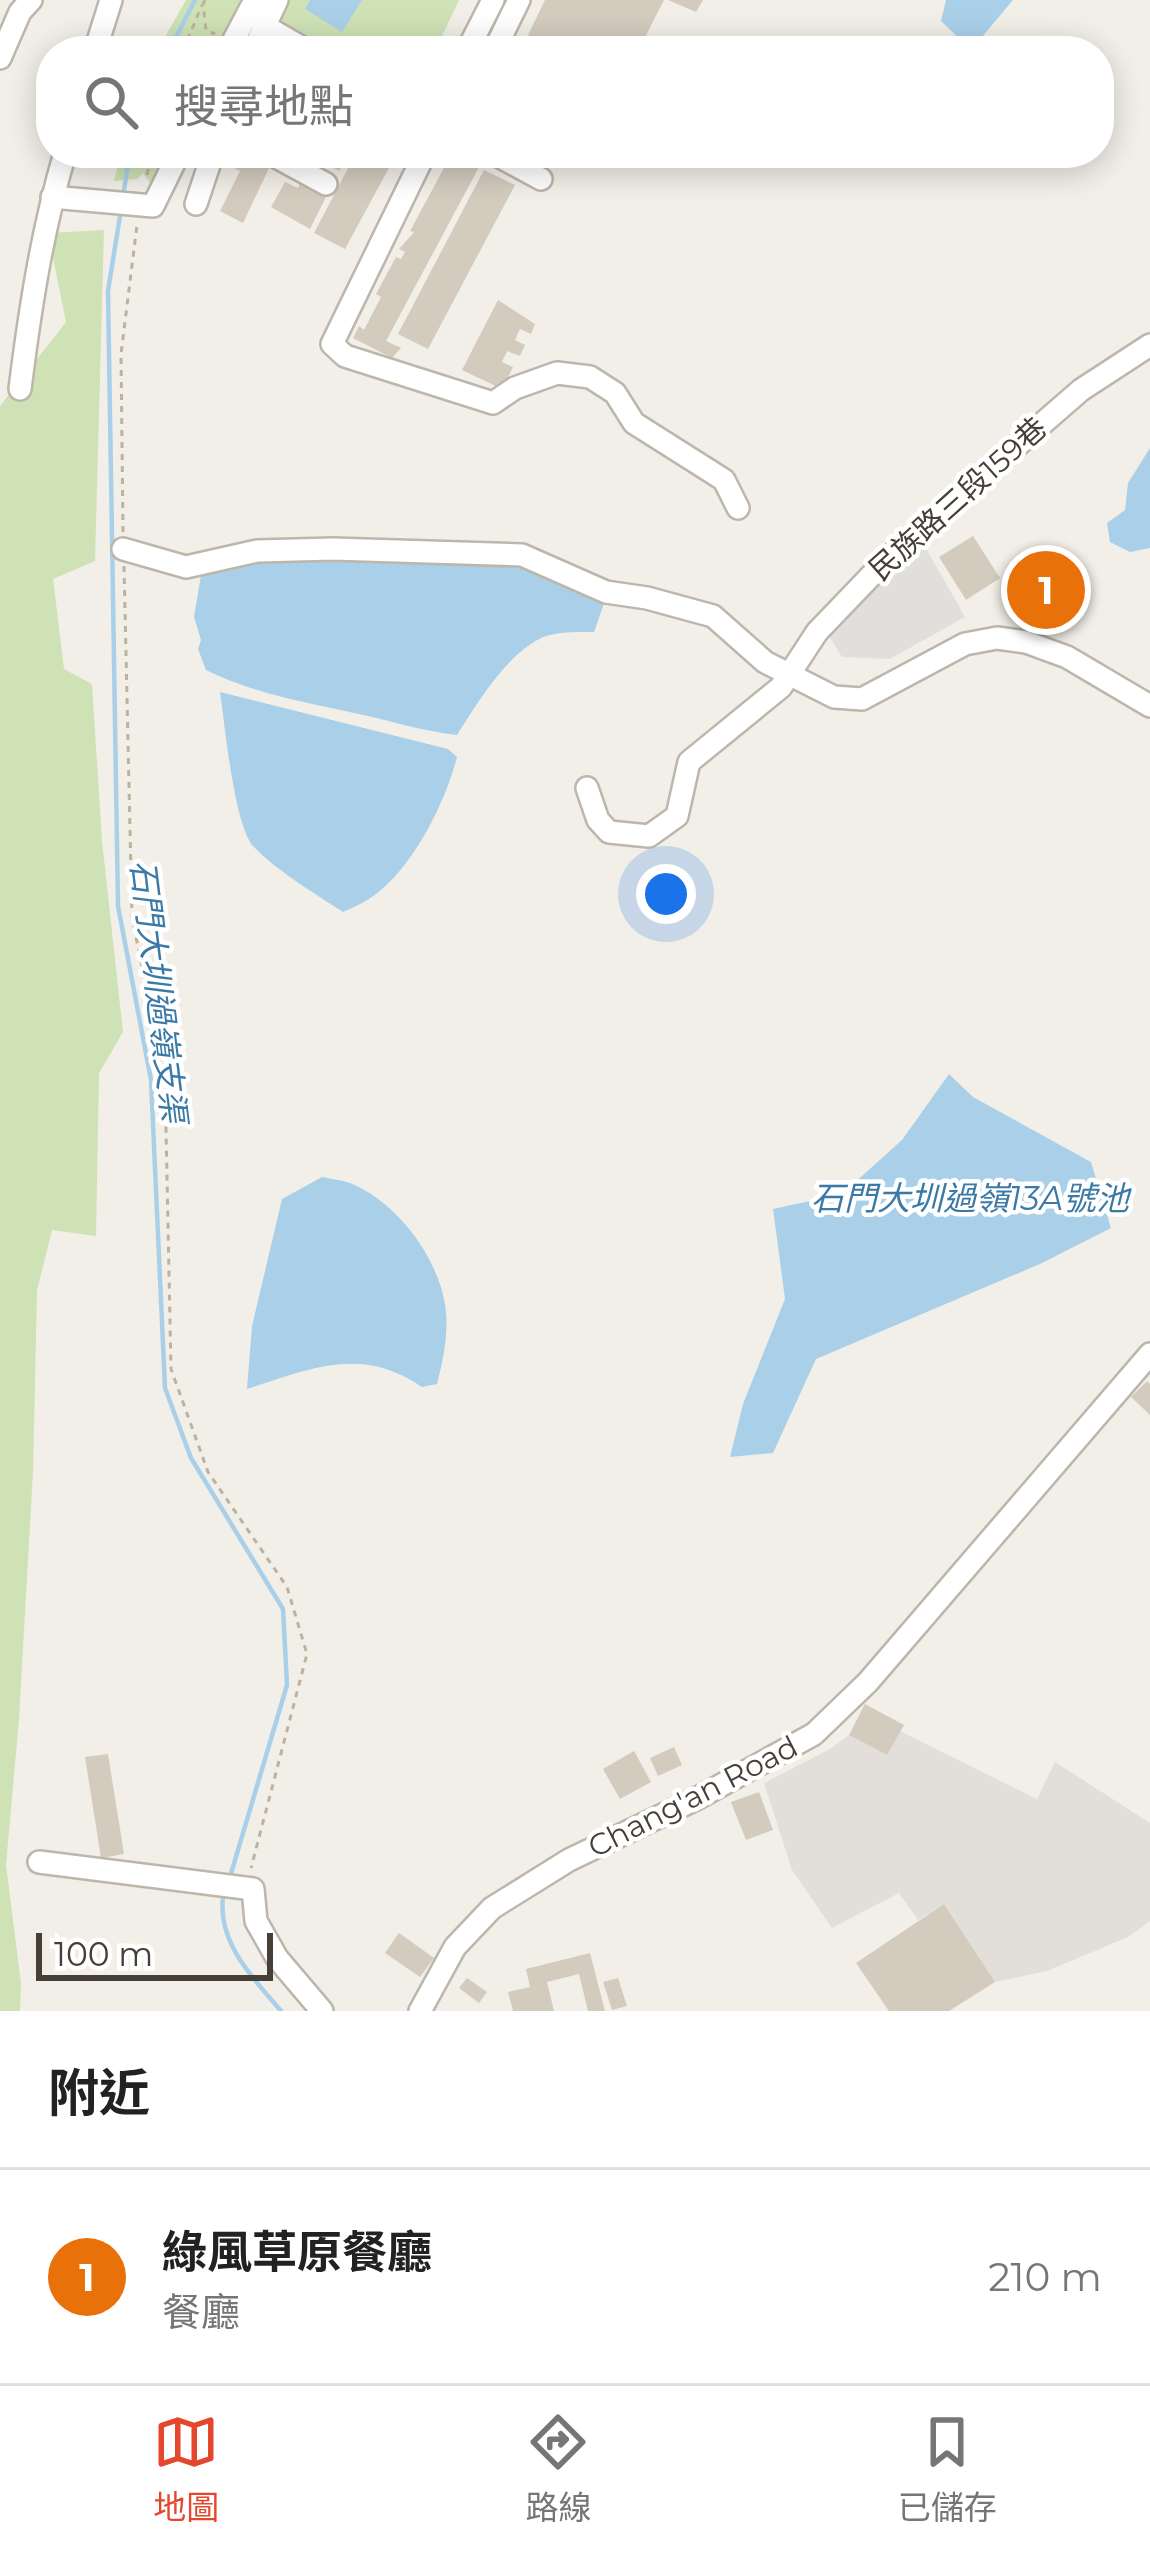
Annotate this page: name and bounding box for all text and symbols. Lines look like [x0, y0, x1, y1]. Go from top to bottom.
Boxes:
search box [36, 36, 1114, 168]
icon: search [78, 69, 144, 135]
text: 搜尋地點 [174, 78, 354, 133]
street label: 民族路三段159巷 [861, 409, 1054, 588]
pin: 1 [1007, 545, 1085, 635]
water label: 石門大圳過嶺支渠 [123, 858, 196, 1129]
your location [636, 864, 696, 924]
water label: 石門大圳過嶺13A號池 [811, 1178, 1132, 1218]
street label: Chang'an Road [582, 1728, 804, 1865]
scale bar [36, 1927, 273, 1980]
text: 100 m [54, 1934, 153, 1974]
text: 附近 [48, 2062, 150, 2124]
text: 綠風草原餐廳 [162, 2224, 432, 2279]
text: 1 [79, 2253, 95, 2301]
text: 210 m [988, 2253, 1102, 2301]
text: 餐廳 [162, 2288, 240, 2336]
tab: 地圖 [153, 2409, 219, 2529]
tab: 路線 [525, 2409, 591, 2529]
tab: 已儲存 [898, 2409, 997, 2529]

